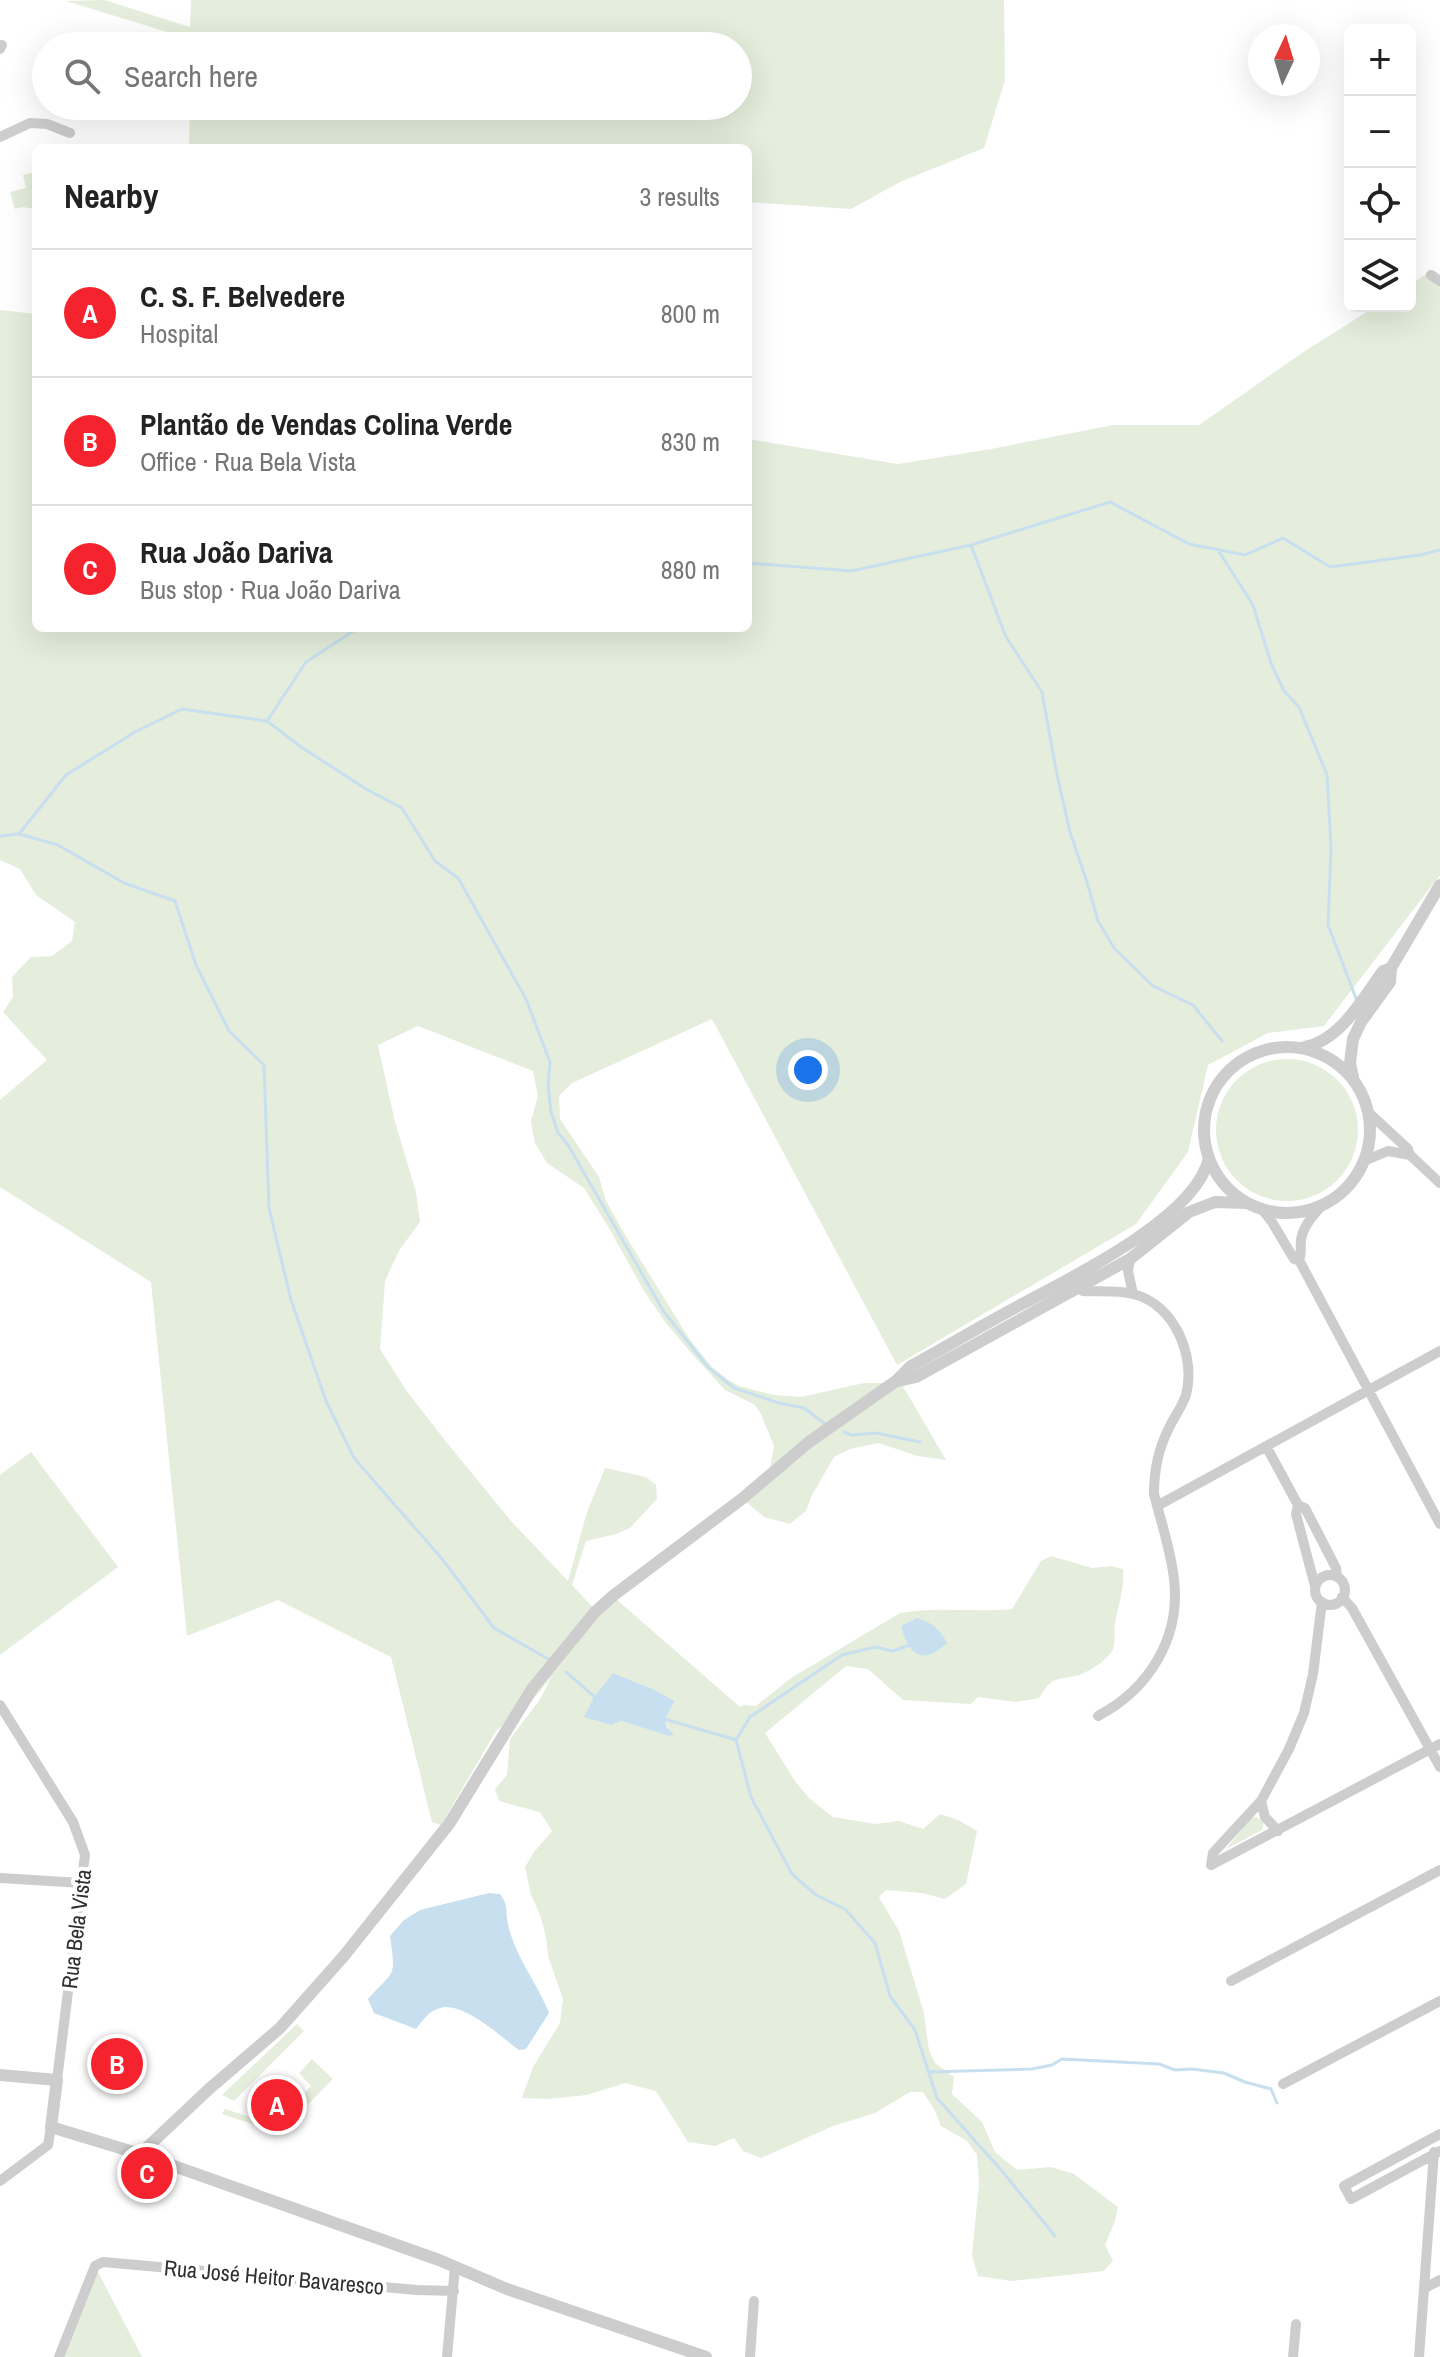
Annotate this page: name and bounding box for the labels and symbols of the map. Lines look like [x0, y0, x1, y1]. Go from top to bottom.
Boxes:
north arrow [1248, 24, 1320, 96]
your location [788, 1050, 828, 1090]
street label: Rua Bela Vista [54, 1868, 98, 1990]
pin: B [91, 2034, 143, 2094]
pin: A [251, 2075, 303, 2135]
pin: C [121, 2143, 173, 2203]
street label: Rua José Heitor Bavaresco [163, 2252, 385, 2302]

